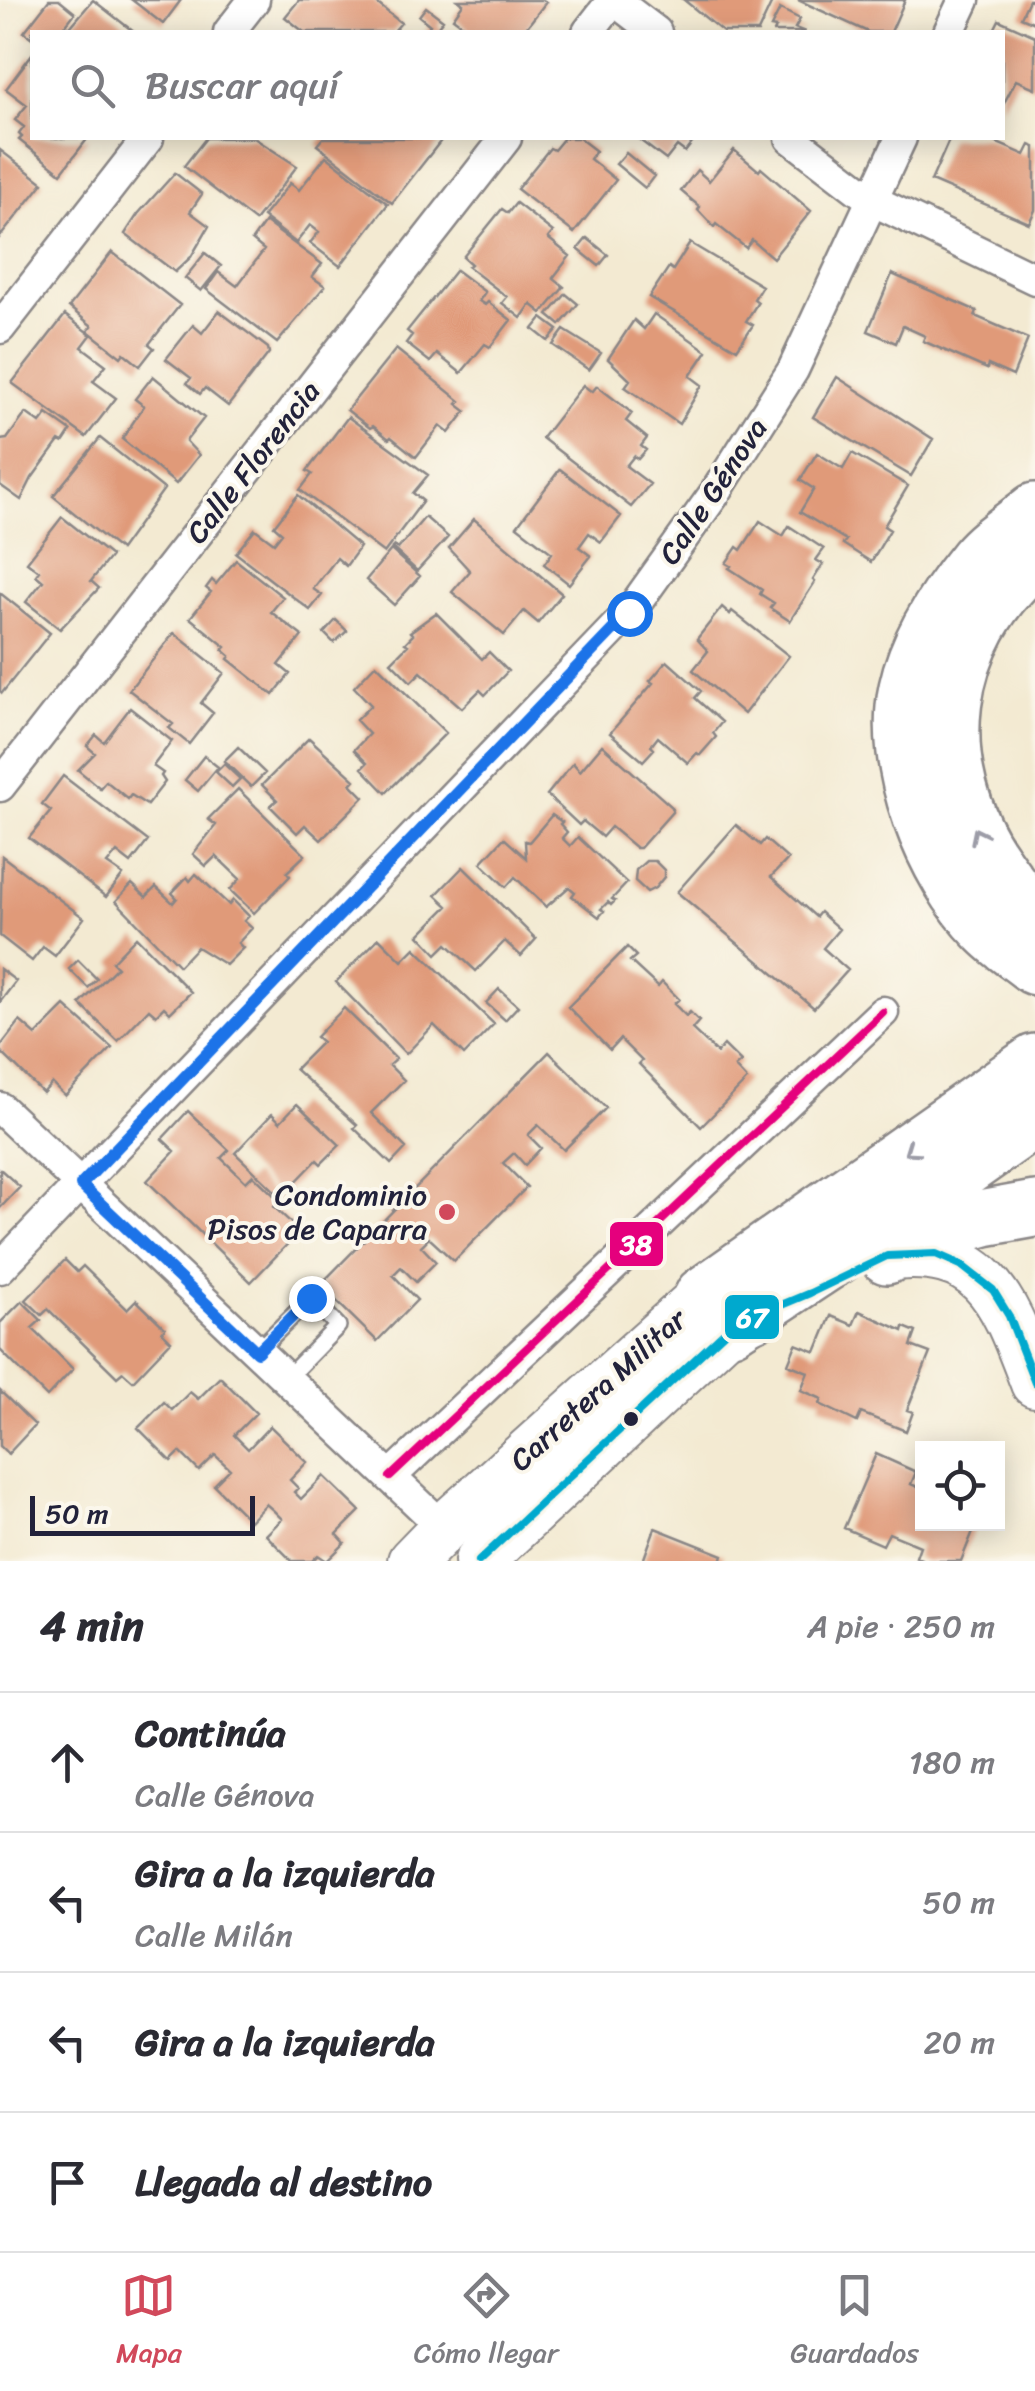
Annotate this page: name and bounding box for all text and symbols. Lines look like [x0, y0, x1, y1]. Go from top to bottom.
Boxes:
search box [30, 30, 1005, 140]
text: Buscar aquí [145, 52, 339, 119]
icon: search [65, 58, 120, 113]
street label: Calle Florencia [171, 368, 335, 556]
street label: Calle Génova [644, 406, 782, 576]
route start [607, 591, 653, 637]
one-way arrow [970, 827, 990, 845]
one-way arrow [904, 1138, 923, 1156]
place label: Condominio Pisos de Caparra [207, 1168, 427, 1256]
marker: Condominio Pisos de Caparra [436, 1201, 458, 1223]
line badge: 38 [608, 1220, 665, 1268]
text: 38 [619, 1220, 652, 1269]
route end [289, 1276, 335, 1322]
line badge: 67 [723, 1293, 781, 1341]
text: 67 [735, 1293, 770, 1342]
street label: Carretera Militar [496, 1294, 701, 1485]
unlabelled marker [621, 1409, 641, 1429]
map controls [915, 1441, 1005, 1531]
button: locate [915, 1441, 1005, 1531]
text: 50 m [45, 1489, 109, 1538]
scale bar [30, 1491, 255, 1536]
text: 4 min [40, 1589, 144, 1663]
text: A pie · 250 m [807, 1598, 995, 1655]
text: Continúa [135, 1700, 286, 1767]
text: 180 m [909, 1734, 995, 1791]
icon: ahead [40, 1735, 95, 1790]
text: Calle Génova [135, 1767, 315, 1824]
text: Gira a la izquierda [135, 1840, 435, 1907]
text: 50 m [922, 1874, 995, 1931]
icon: left [40, 1875, 95, 1930]
text: Calle Milán [135, 1907, 293, 1964]
text: Gira a la izquierda [135, 2009, 435, 2076]
text: 20 m [923, 2014, 995, 2071]
icon: left [40, 2015, 95, 2070]
text: Llegada al destino [135, 2149, 432, 2216]
icon: arrive [40, 2155, 95, 2210]
tab: Mapa [116, 2268, 182, 2377]
tab: Cómo llegar [414, 2268, 558, 2377]
tab: Guardados [790, 2268, 919, 2377]

